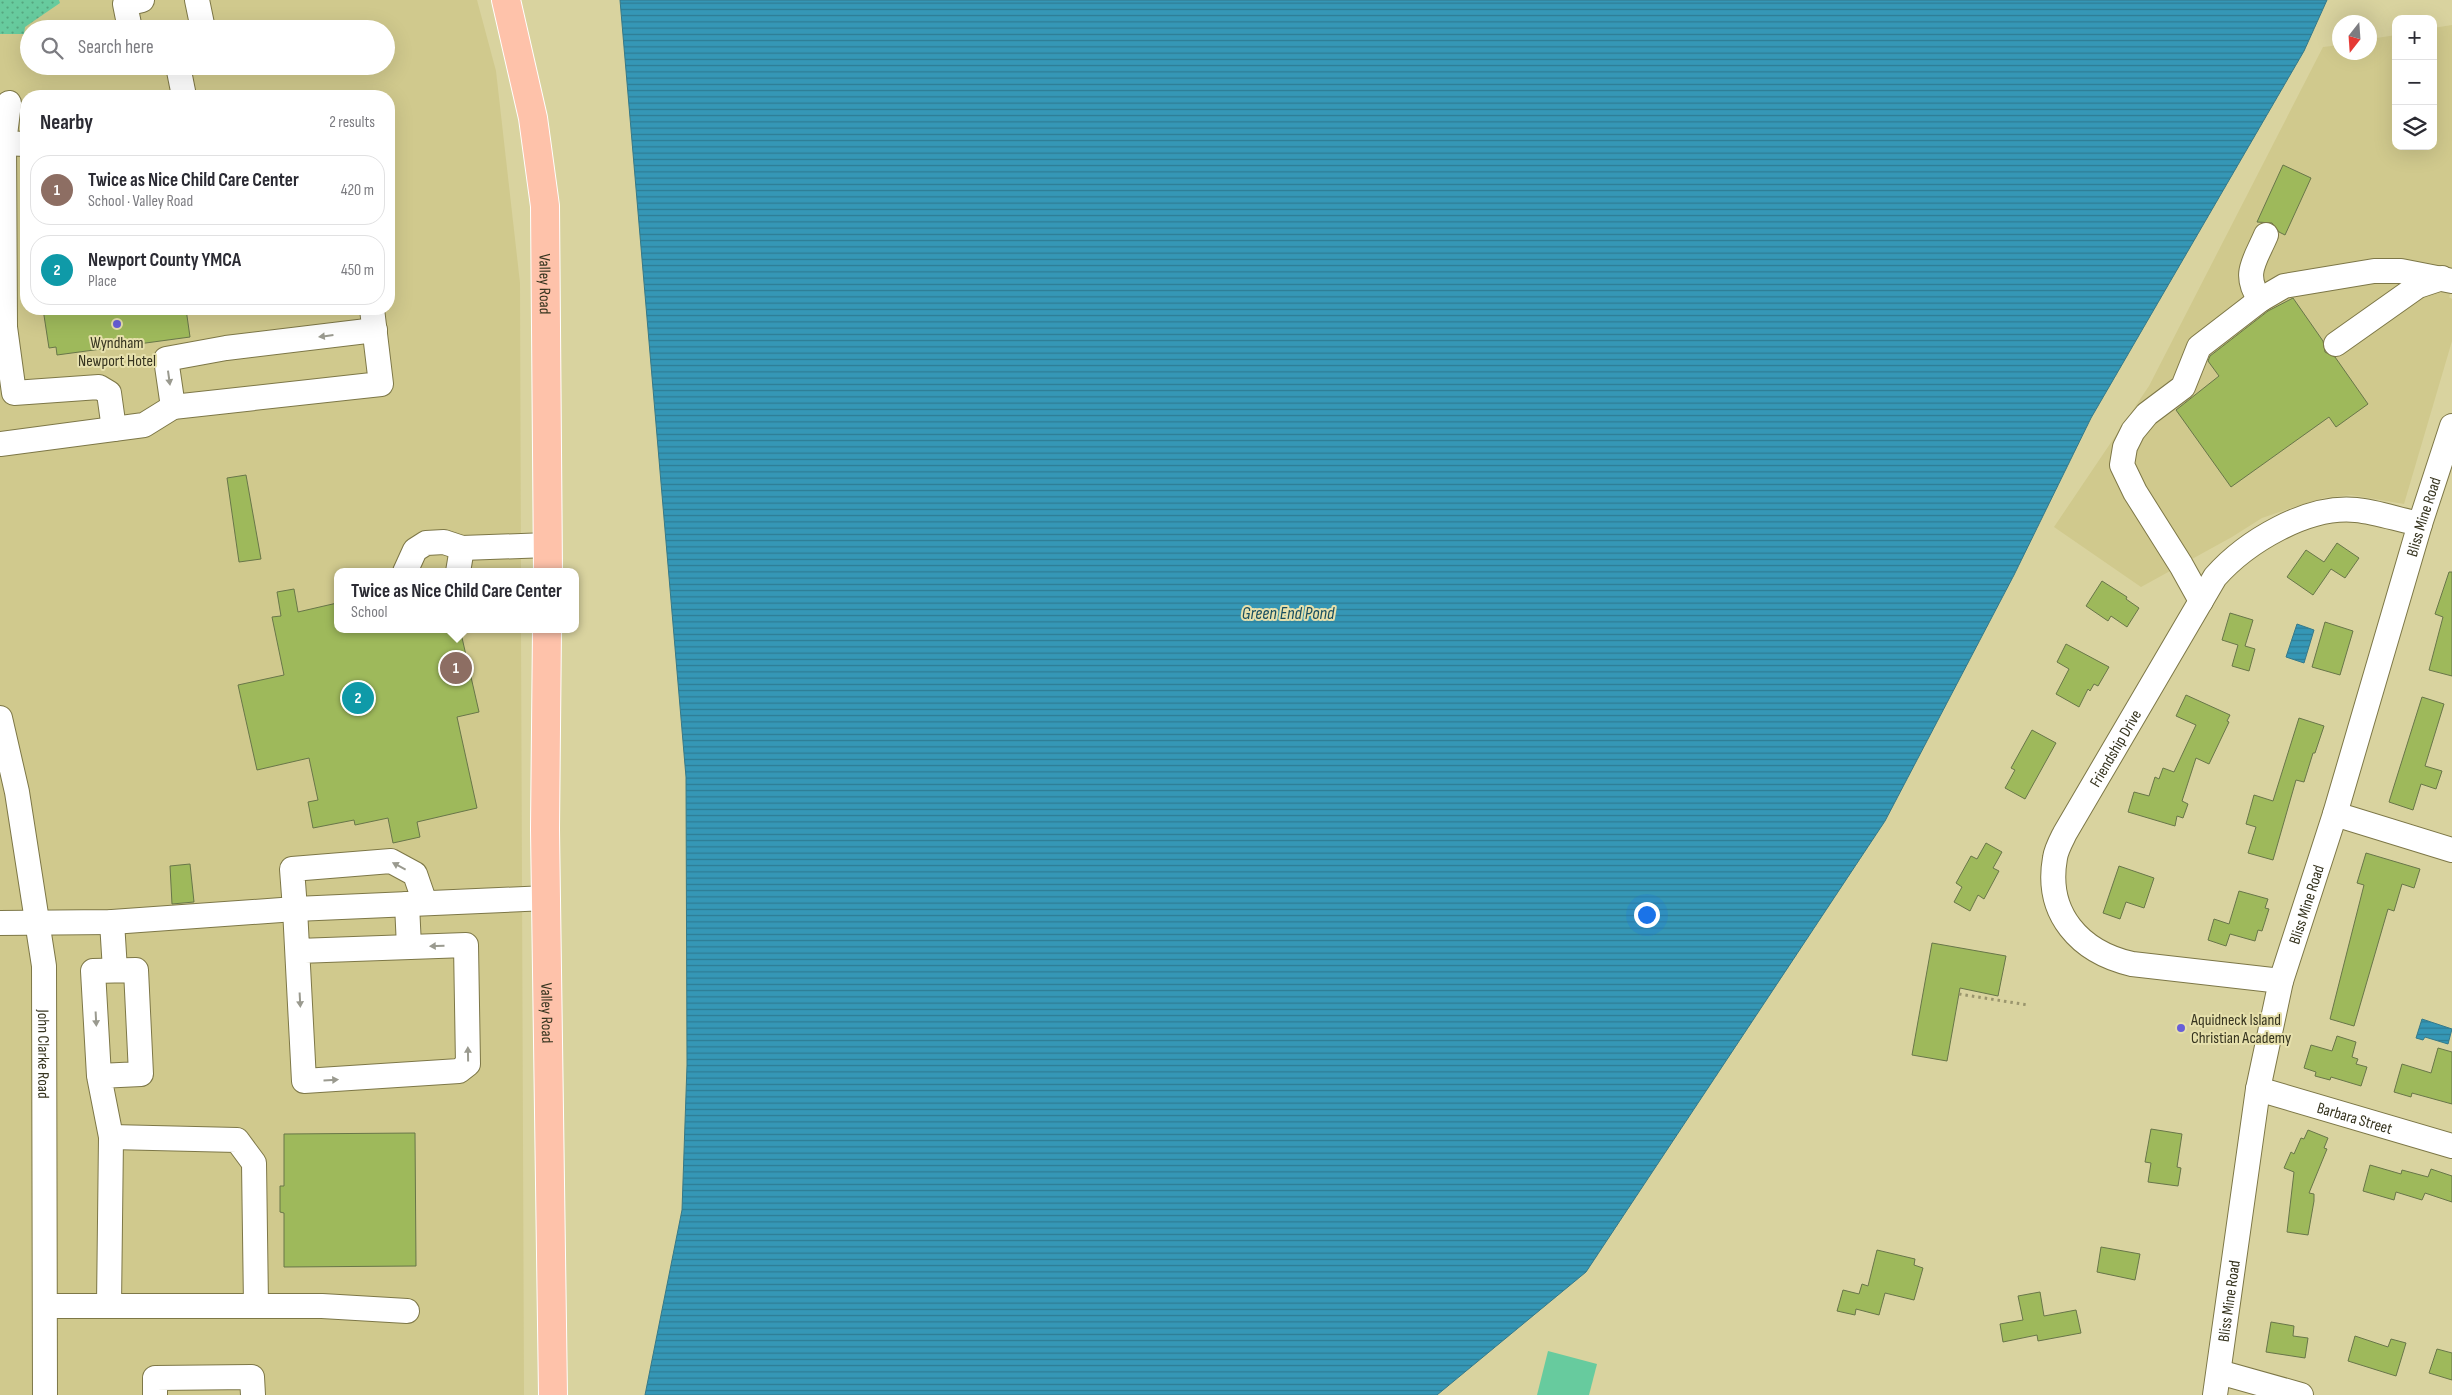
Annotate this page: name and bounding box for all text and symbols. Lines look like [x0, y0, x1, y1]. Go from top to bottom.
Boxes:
north arrow [2332, 15, 2377, 60]
map controls [2392, 15, 2437, 150]
button: + [2392, 15, 2437, 60]
search box [20, 20, 395, 75]
icon: search [38, 34, 66, 62]
text: Search here [78, 36, 154, 59]
button: − [2392, 60, 2437, 105]
button: layers [2392, 105, 2437, 150]
text: Nearby [40, 110, 93, 135]
text: 2 results [329, 113, 375, 132]
text: Twice as Nice Child Care Center [88, 169, 299, 192]
text: 1 [54, 181, 60, 200]
text: 420 m [341, 181, 374, 200]
text: School · Valley Road [88, 192, 193, 211]
text: Newport County YMCA [88, 249, 241, 272]
street label: Valley Road [534, 254, 554, 315]
text: 2 [53, 261, 61, 280]
text: 450 m [341, 261, 374, 280]
text: Place [88, 272, 117, 291]
marker: Wyndham Newport Hotel [111, 318, 123, 330]
one-way arrow [318, 332, 334, 340]
place label: Wyndham Newport Hotel [78, 334, 156, 371]
one-way arrow [165, 370, 173, 386]
street label: Bliss Mine Road [2403, 475, 2446, 559]
popup [334, 568, 579, 633]
text: Twice as Nice Child Care Center [351, 580, 562, 603]
text: School [351, 603, 387, 622]
water label: Green End Pond [1242, 603, 1335, 624]
pin: 1 [440, 649, 472, 687]
pin: 2 [342, 679, 374, 717]
street label: Friendship Drive [2086, 707, 2146, 791]
one-way arrow [392, 862, 406, 870]
street label: Bliss Mine Road [2286, 863, 2329, 947]
your location [1634, 902, 1660, 928]
one-way arrow [429, 942, 445, 950]
street label: Valley Road [536, 983, 556, 1043]
one-way arrow [296, 992, 304, 1008]
street label: John Clarke Road [33, 1008, 52, 1099]
place label: Aquidneck Island Christian Academy [2190, 1011, 2291, 1048]
one-way arrow [92, 1012, 100, 1028]
marker: Aquidneck Island Christian Academy [2175, 1022, 2187, 1034]
one-way arrow [464, 1046, 472, 1062]
one-way arrow [323, 1075, 339, 1083]
street label: Barbara Street [2315, 1099, 2394, 1139]
street label: Bliss Mine Road [2215, 1259, 2245, 1343]

